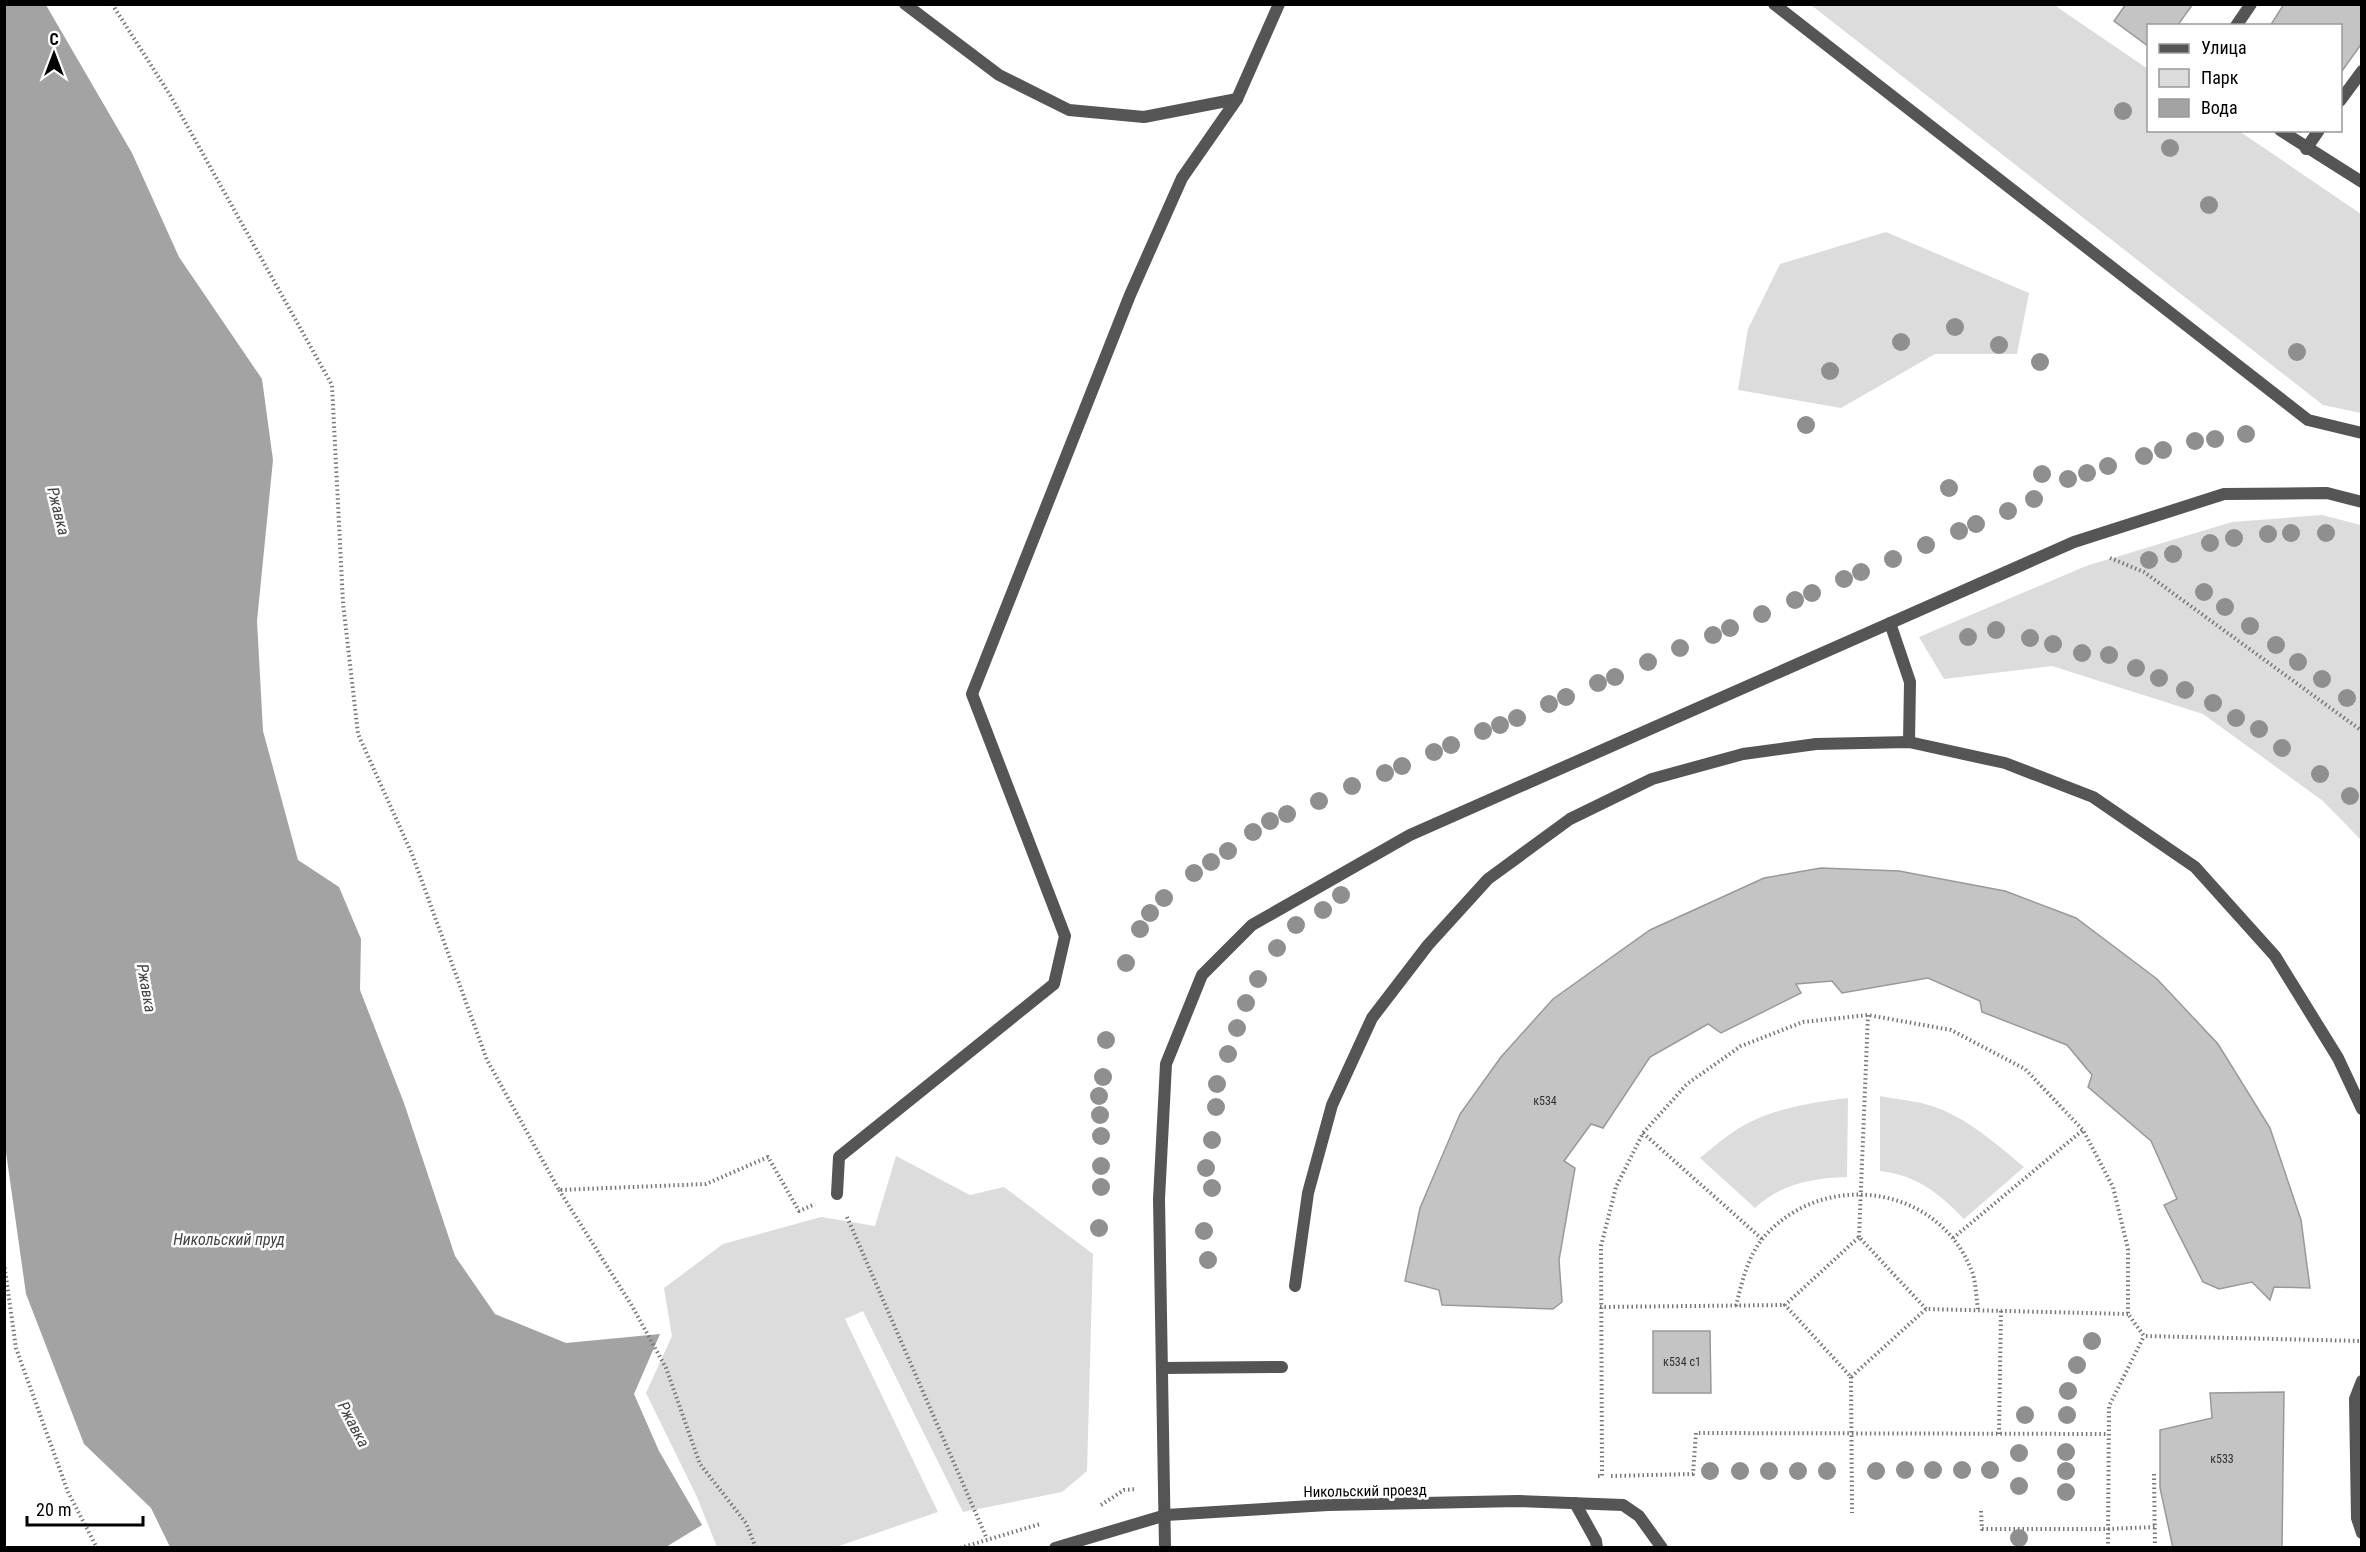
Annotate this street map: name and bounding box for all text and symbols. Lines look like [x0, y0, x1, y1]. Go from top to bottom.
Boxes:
north arrow [24, 24, 84, 84]
legend [2147, 24, 2342, 132]
text: С [49, 30, 59, 49]
text: Улица [2201, 37, 2247, 58]
text: Парк [2201, 67, 2239, 88]
text: Вода [2201, 97, 2238, 118]
water label: Ржавка [43, 485, 74, 537]
water label: Ржавка [133, 962, 160, 1014]
house number: к534 [1533, 1094, 1557, 1108]
water label: Никольский пруд [173, 1230, 285, 1249]
house number: к534 с1 [1663, 1355, 1701, 1369]
water label: Ржавка [334, 1398, 373, 1450]
house number: к533 [2210, 1452, 2234, 1466]
street label: Никольский проезд [1303, 1481, 1427, 1501]
scale bar [27, 1489, 142, 1527]
text: 20 m [36, 1499, 71, 1520]

